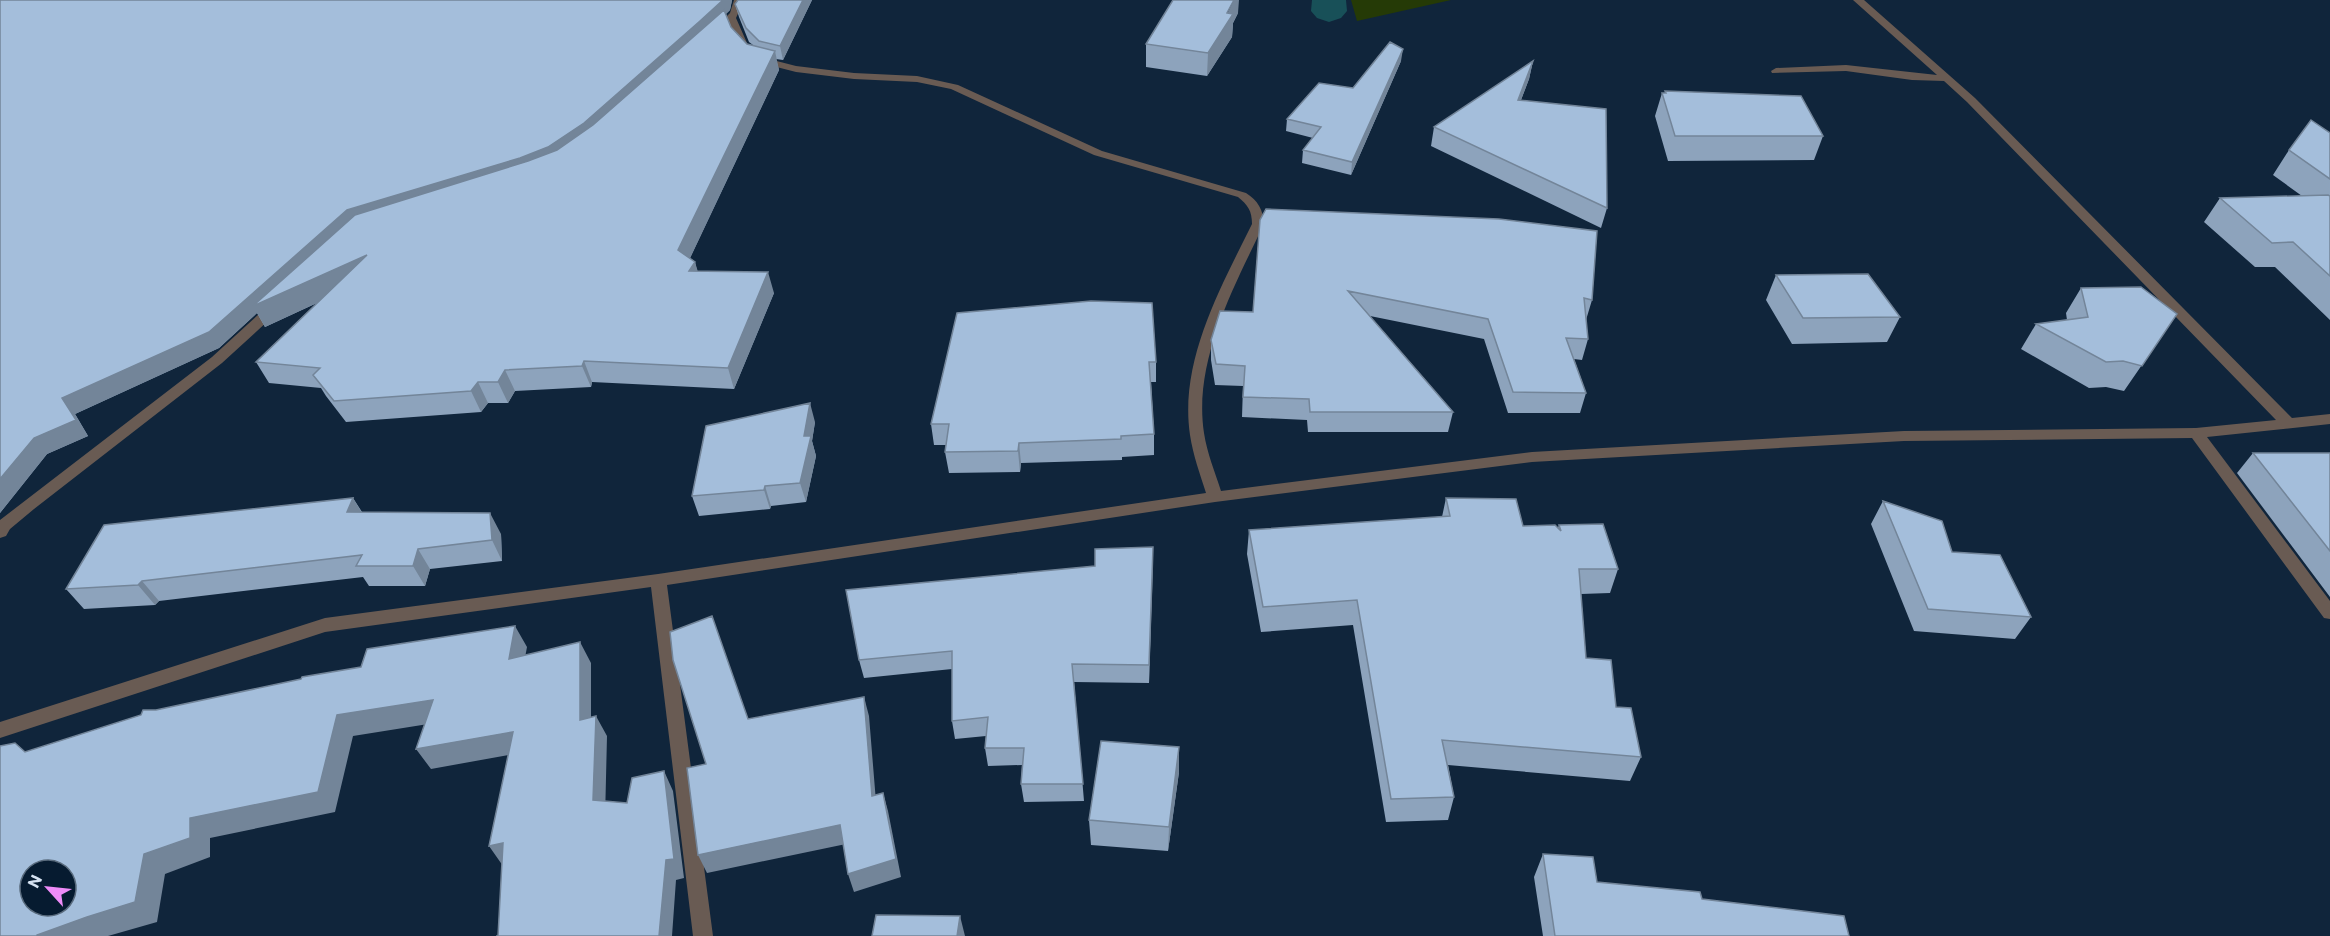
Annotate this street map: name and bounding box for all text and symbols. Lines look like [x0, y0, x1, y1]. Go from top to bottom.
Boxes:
north arrow [18, 858, 78, 918]
text: N [23, 871, 45, 891]

